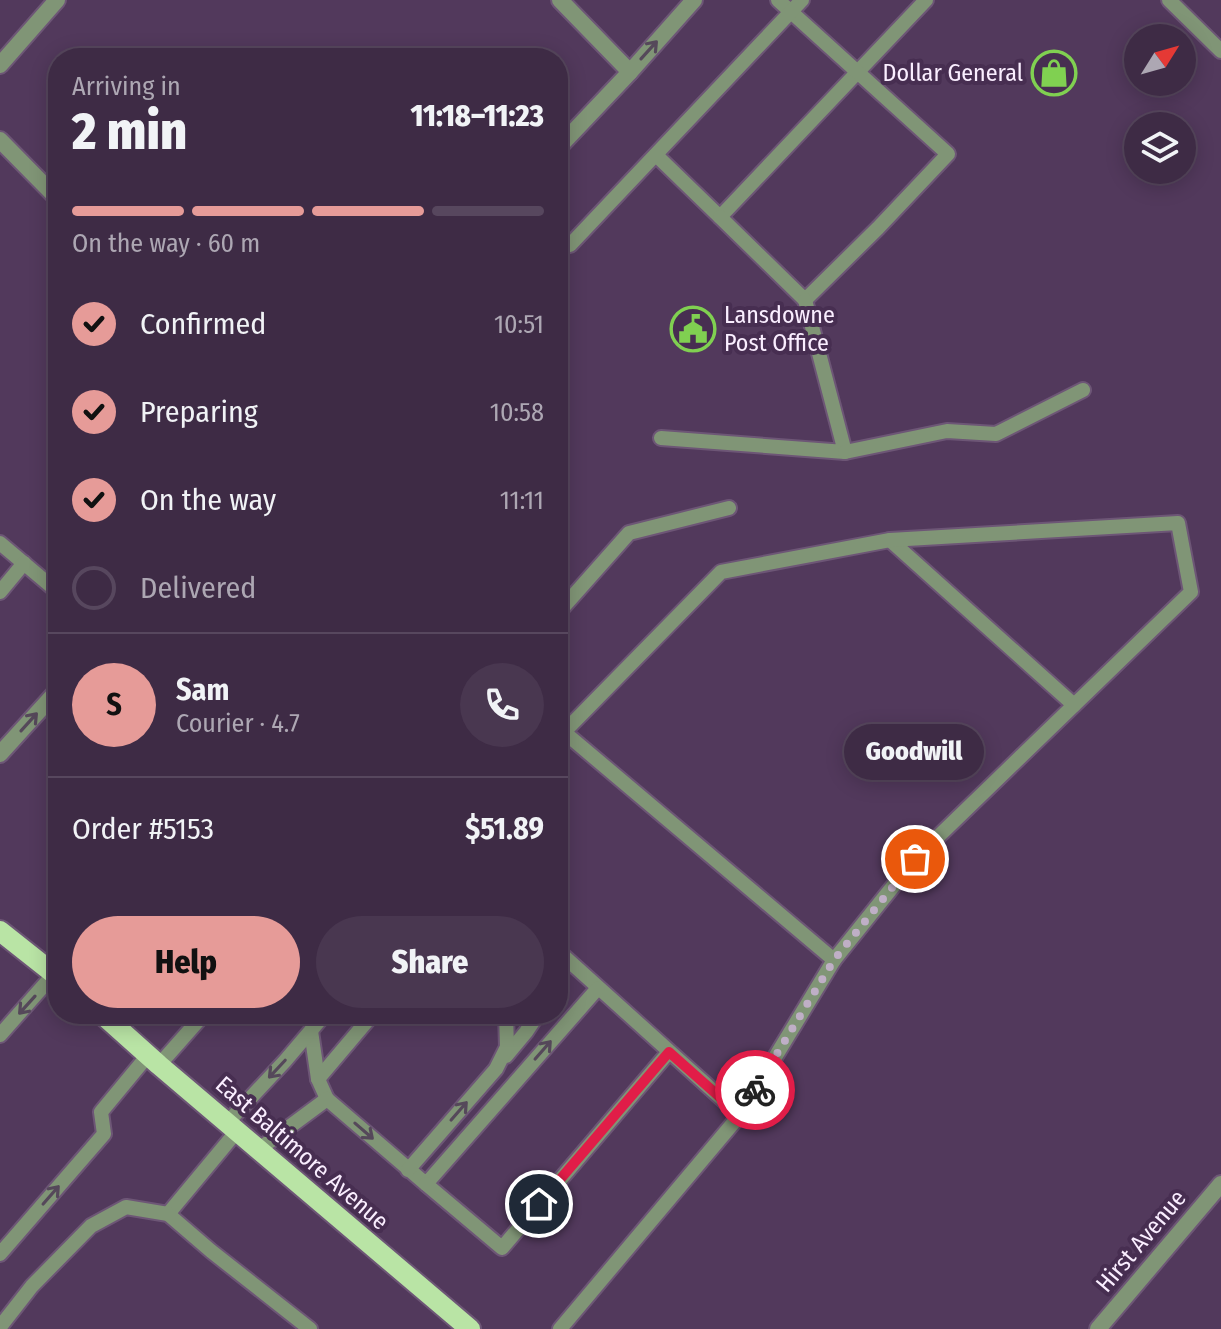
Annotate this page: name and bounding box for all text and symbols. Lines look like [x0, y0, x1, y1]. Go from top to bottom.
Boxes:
north arrow [1124, 24, 1196, 96]
map controls [1124, 24, 1196, 184]
one-way arrow [640, 40, 658, 60]
shop icon: Dollar General [1030, 49, 1078, 97]
place label: Dollar General [883, 59, 1023, 87]
text: Arriving in [72, 71, 181, 102]
text: 11:18–11:23 [411, 98, 544, 134]
text: 2 min [72, 100, 187, 163]
button: layers [1124, 112, 1196, 184]
text: On the way · 60 m [72, 228, 260, 259]
place label: Lansdowne Post Office [724, 301, 835, 357]
icon: check [72, 302, 116, 346]
public building icon: Lansdowne Post Office [669, 305, 717, 353]
text: Confirmed [140, 306, 266, 342]
text: 10:51 [494, 309, 544, 340]
icon: check [72, 390, 116, 434]
text: Preparing [140, 394, 258, 430]
text: 10:58 [490, 397, 544, 428]
icon: check [72, 478, 116, 522]
text: On the way [140, 482, 276, 518]
text: 11:11 [500, 485, 544, 516]
text: Delivered [140, 570, 256, 606]
button: phone [460, 663, 544, 747]
text: Sam [176, 672, 229, 708]
text: S [106, 687, 122, 723]
text: Courier · 4.7 [176, 708, 300, 739]
one-way arrow [19, 712, 38, 733]
callout: Goodwill [845, 723, 985, 779]
text: Goodwill [866, 736, 962, 767]
text: Order #5153 [72, 811, 214, 847]
text: $51.89 [465, 811, 544, 847]
pin [881, 825, 949, 893]
icon: bag [893, 837, 937, 881]
button: Help [72, 916, 300, 1008]
button: Share [316, 916, 544, 1008]
one-way arrow [18, 994, 36, 1014]
one-way arrow [534, 1041, 552, 1061]
courier [715, 1050, 795, 1130]
one-way arrow [268, 1059, 287, 1079]
icon: bike [733, 1068, 777, 1112]
street label: East Baltimore Avenue [210, 1070, 394, 1236]
one-way arrow [450, 1102, 468, 1122]
one-way arrow [353, 1122, 373, 1140]
pin [505, 1170, 573, 1238]
icon: home [517, 1182, 561, 1226]
street label: Hirst Avenue [1090, 1184, 1192, 1298]
one-way arrow [42, 1186, 60, 1206]

